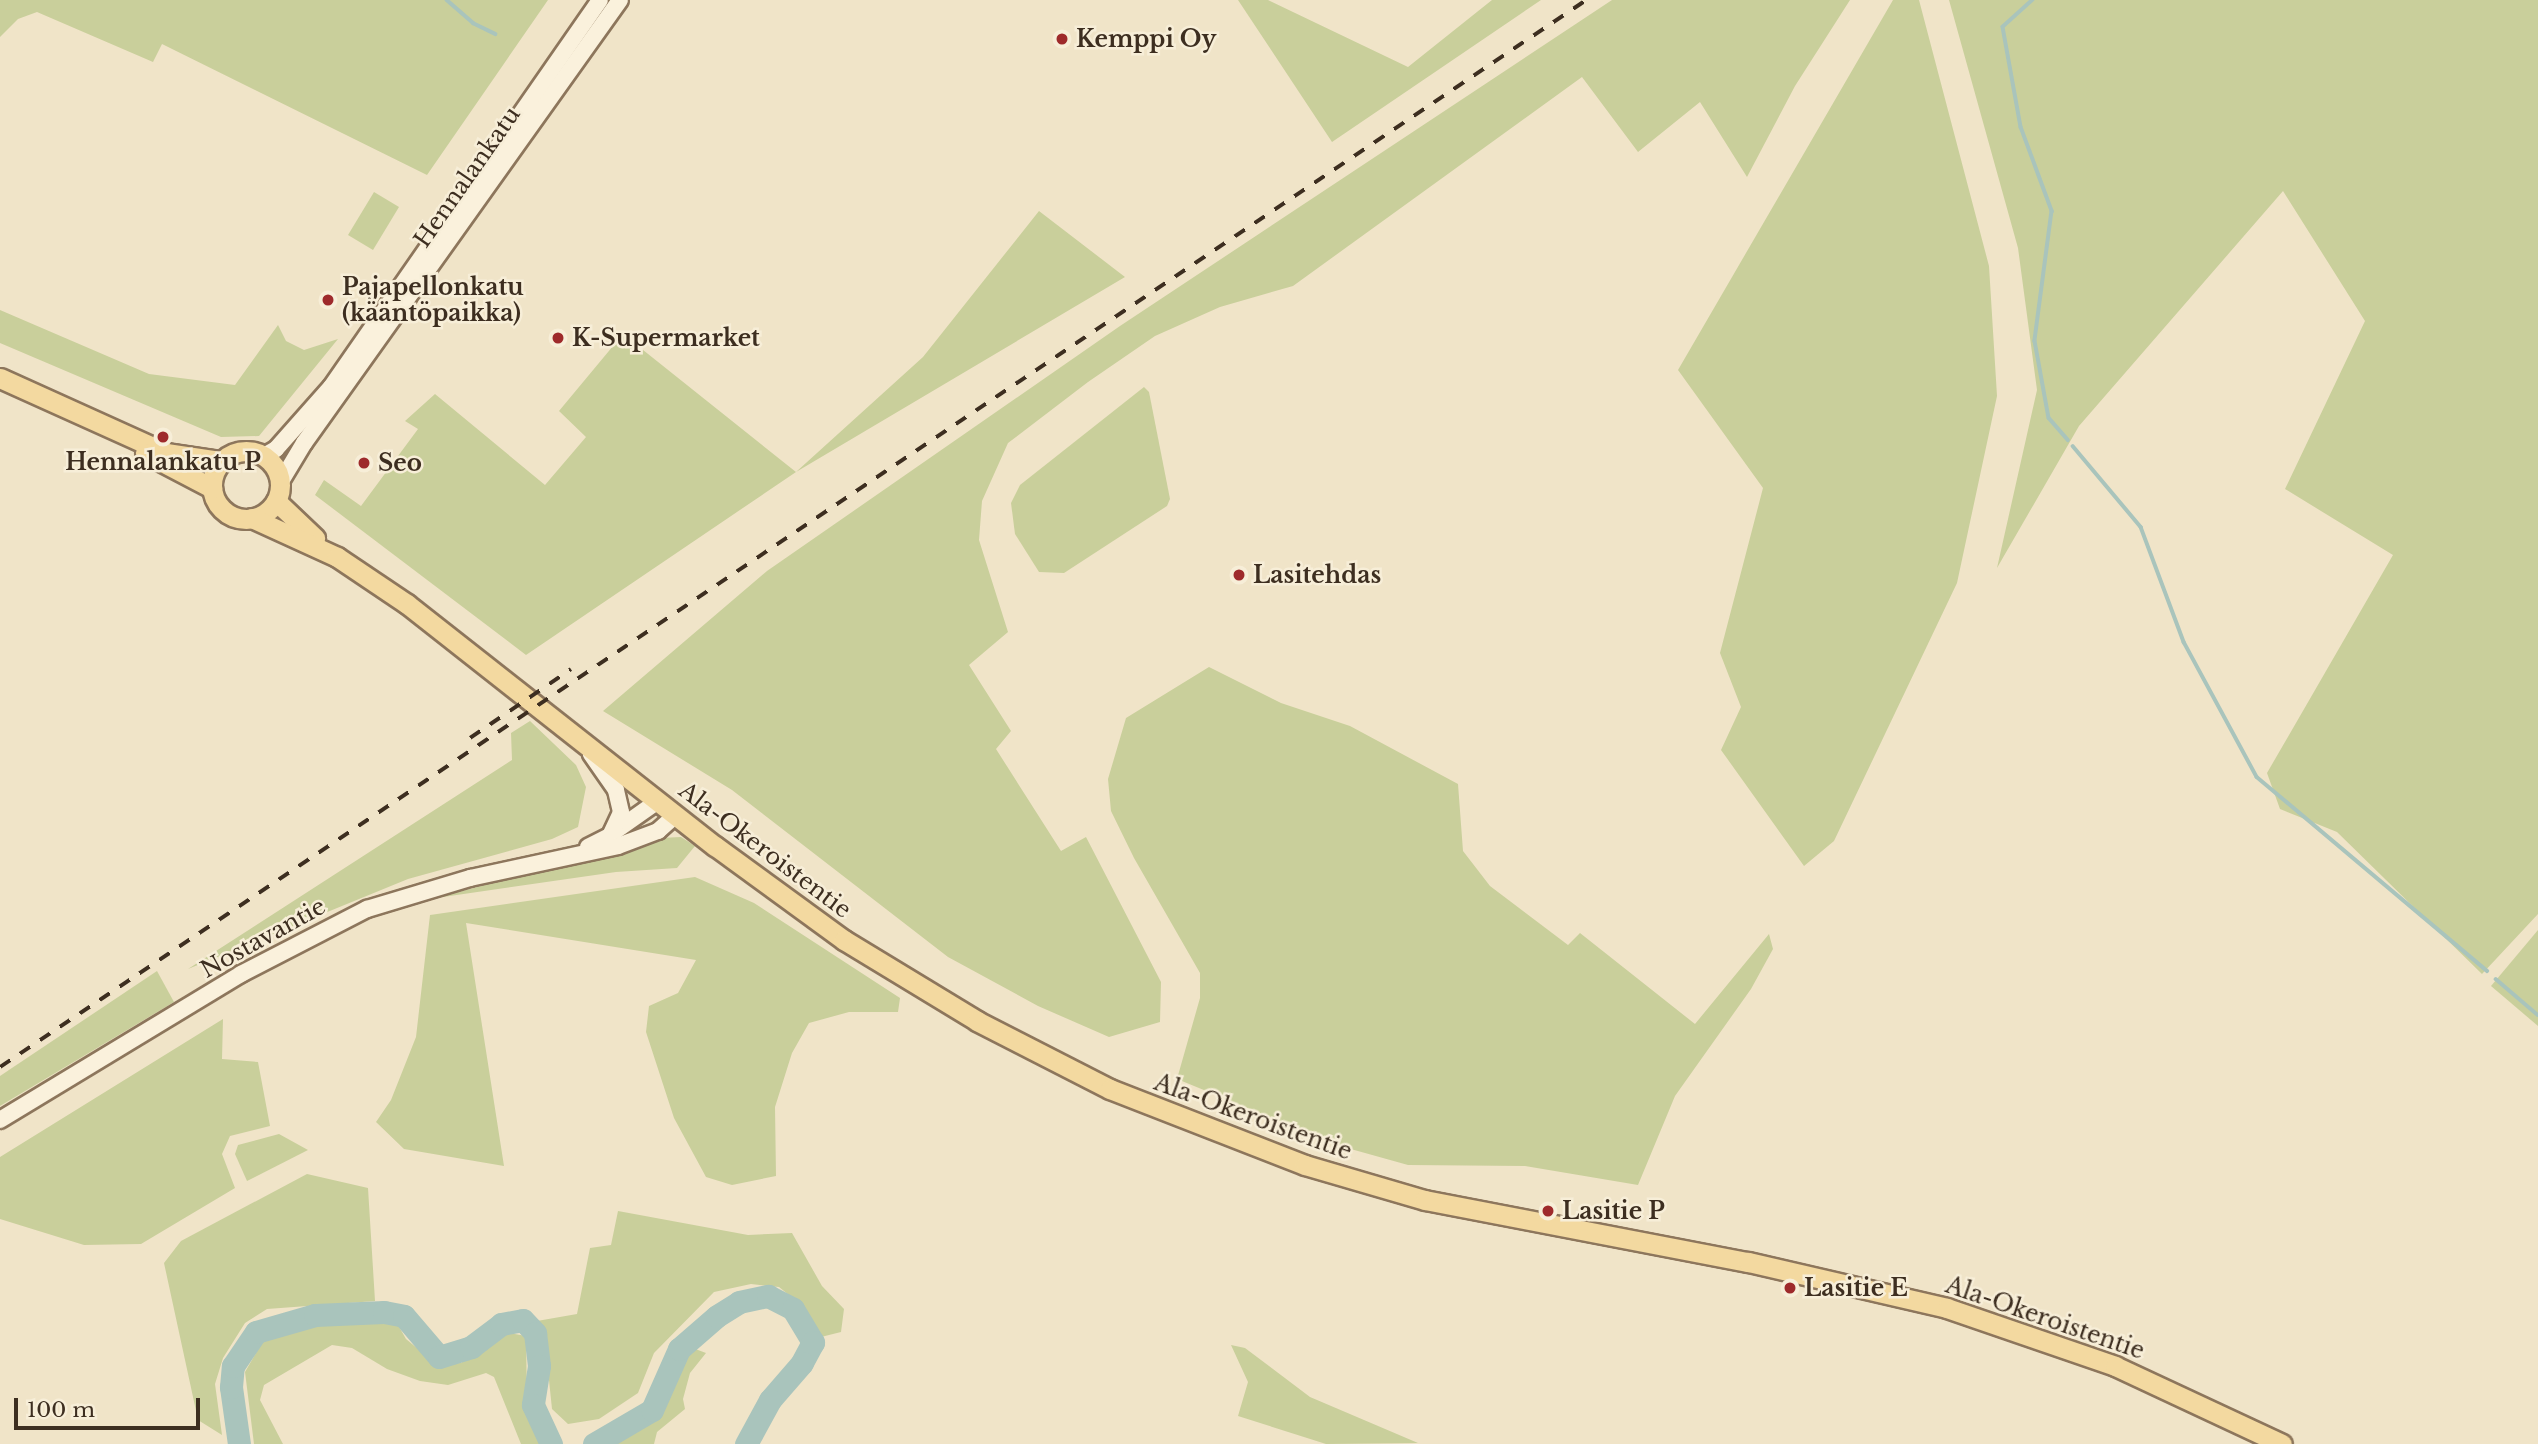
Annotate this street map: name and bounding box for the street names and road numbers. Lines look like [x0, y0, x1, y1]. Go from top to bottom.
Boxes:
street label: Hennalankatu [408, 101, 526, 253]
street label: Ala-Okeroistentie [674, 776, 856, 924]
street label: Nostavantie [196, 892, 330, 984]
street label: Ala-Okeroistentie [1151, 1068, 1355, 1166]
street label: Ala-Okeroistentie [1942, 1271, 2148, 1365]

